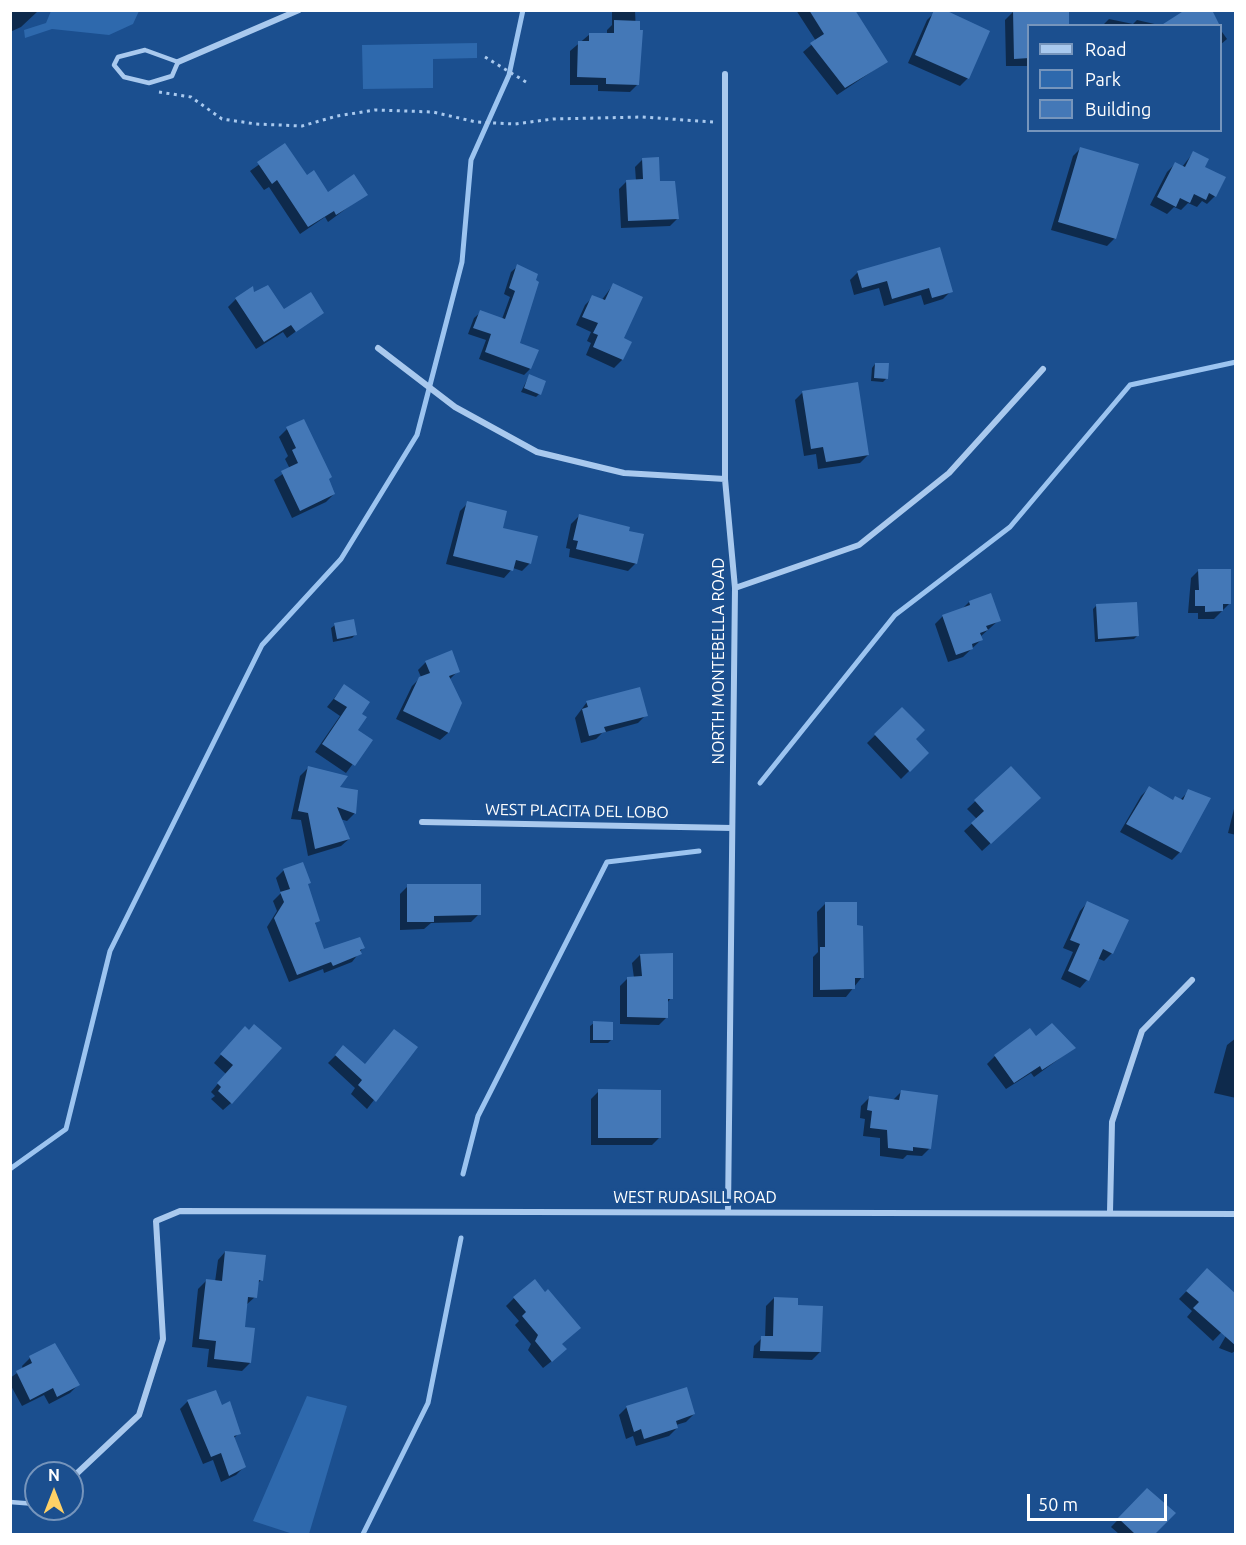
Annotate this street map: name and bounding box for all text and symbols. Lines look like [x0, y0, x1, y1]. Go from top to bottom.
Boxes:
legend [1027, 24, 1222, 132]
text: Road [1085, 39, 1127, 59]
text: Park [1085, 69, 1121, 89]
text: Building [1085, 99, 1151, 119]
street label: NORTH MONTEBELLA ROAD [709, 558, 729, 764]
street label: WEST PLACITA DEL LOBO [485, 800, 669, 822]
street label: WEST RUDASILL ROAD [613, 1188, 777, 1208]
north arrow [24, 1461, 84, 1521]
text: N [48, 1466, 60, 1484]
scale bar [1030, 1482, 1170, 1520]
text: 50 m [1038, 1494, 1078, 1514]

